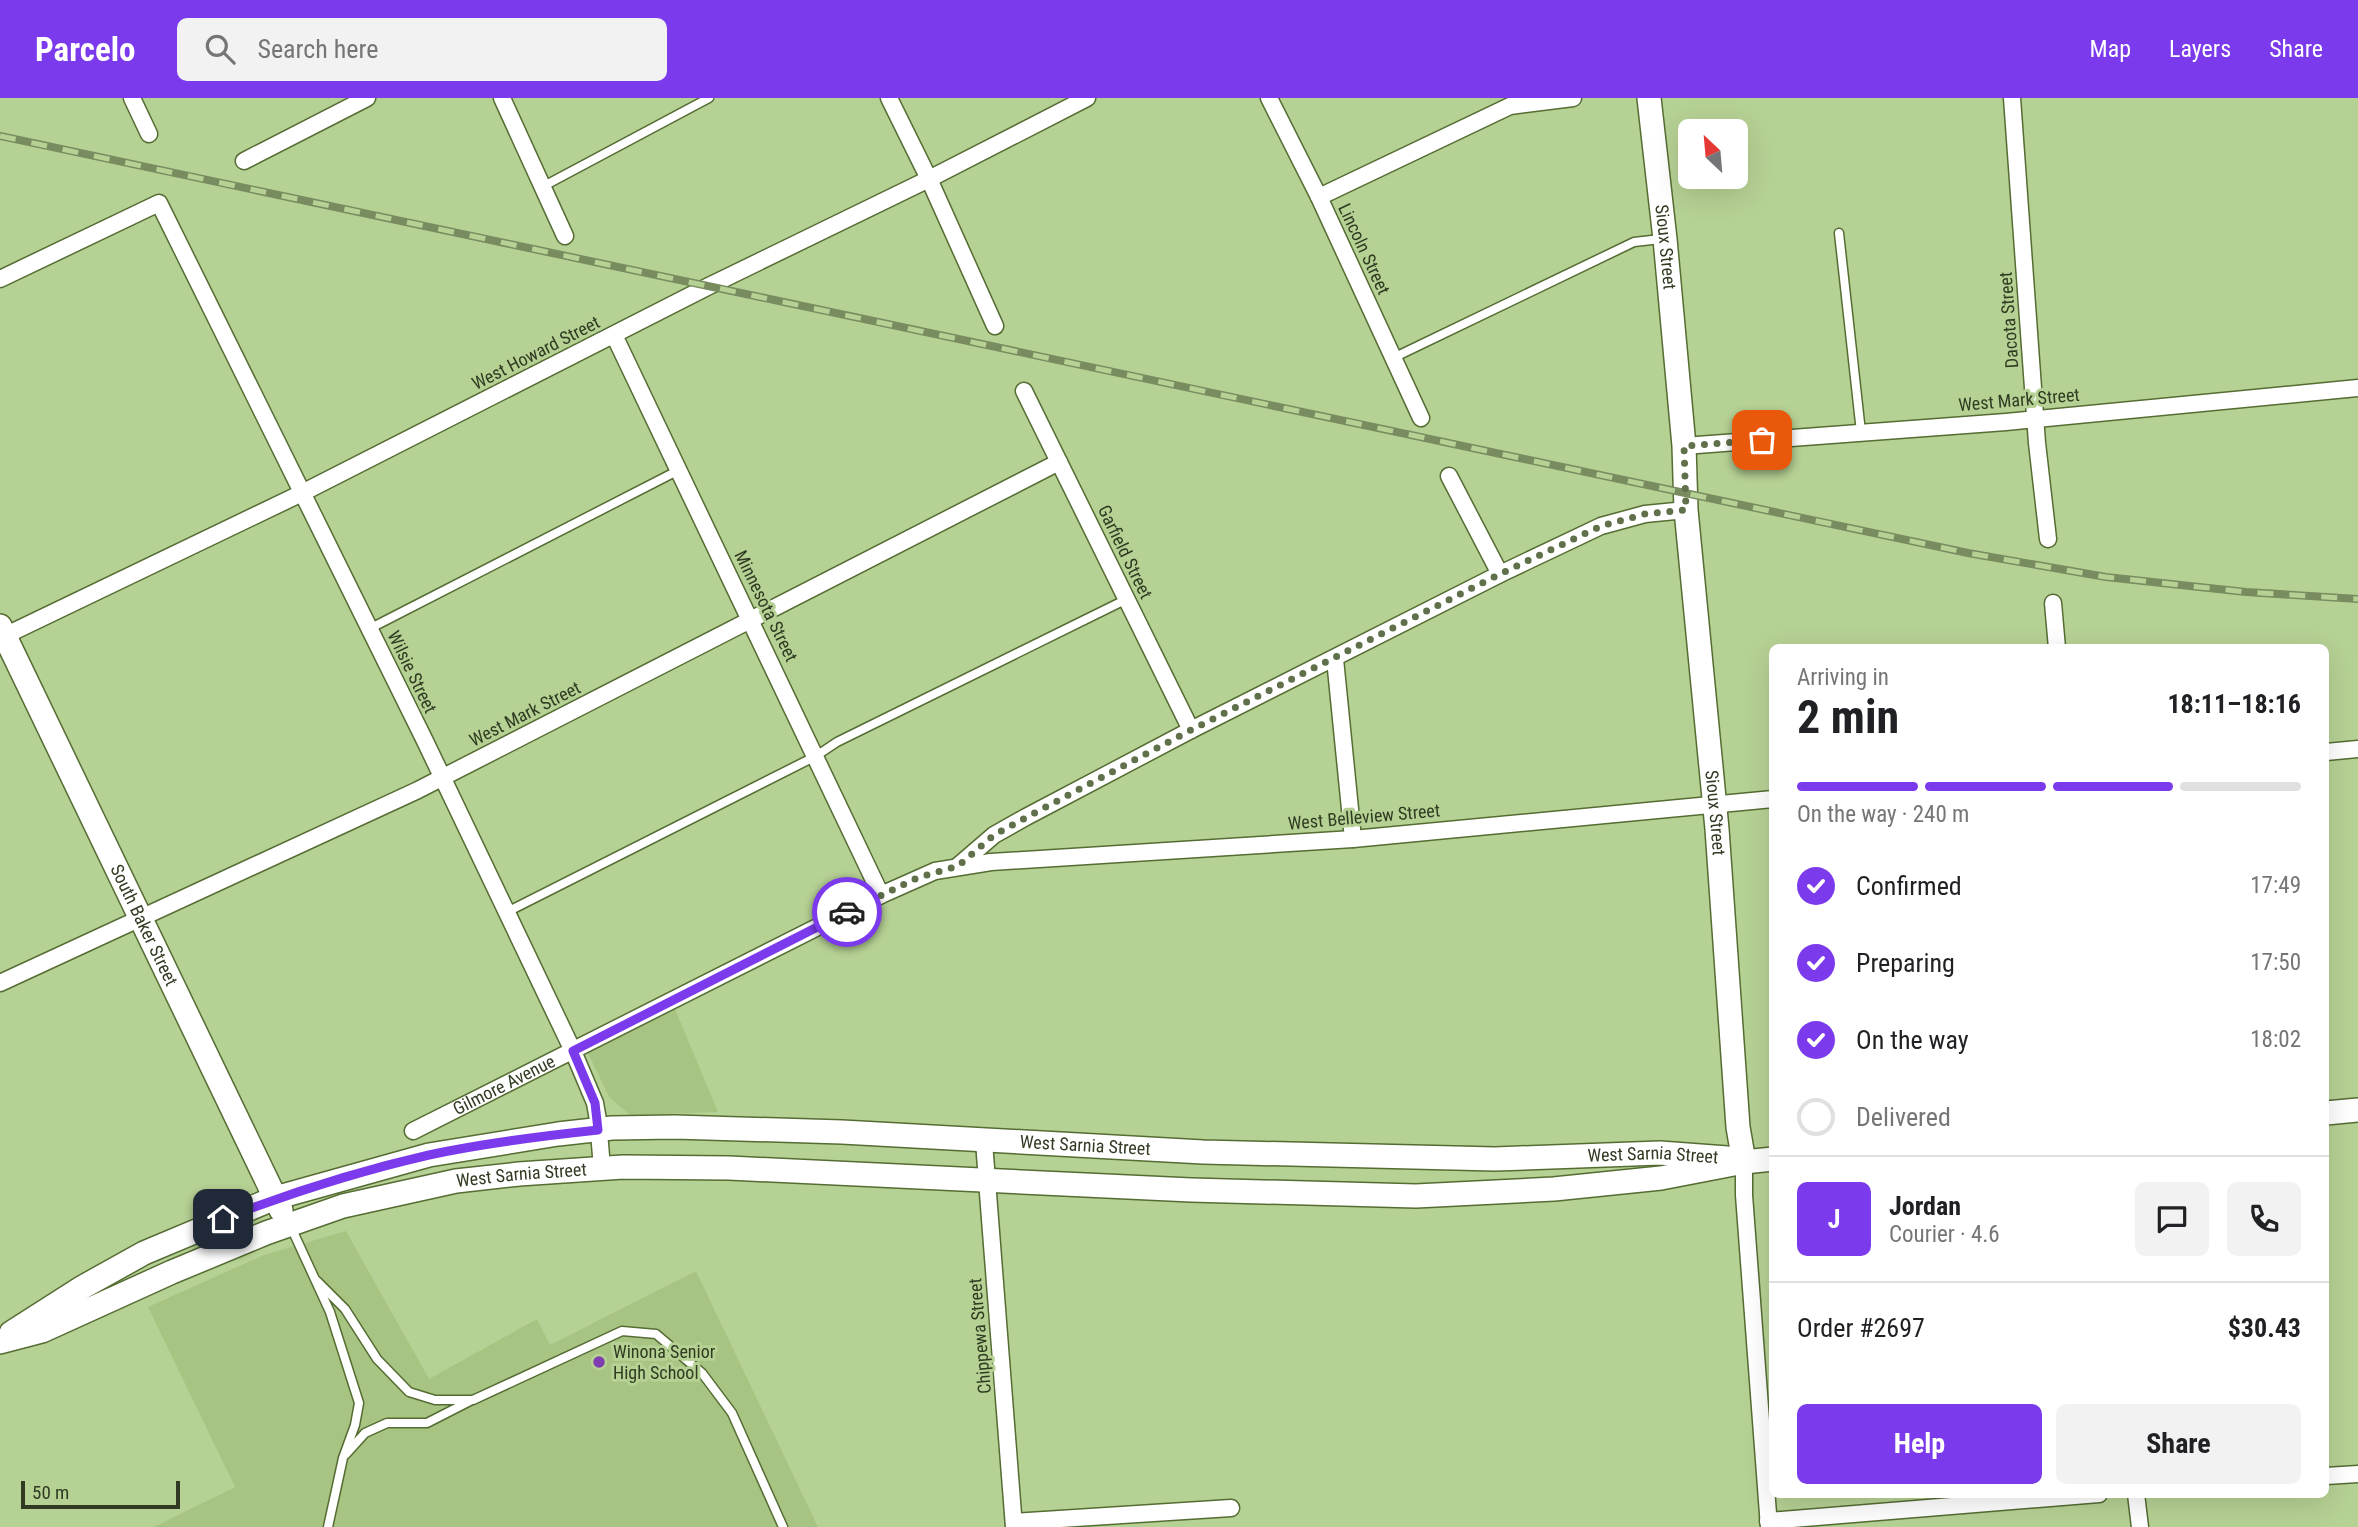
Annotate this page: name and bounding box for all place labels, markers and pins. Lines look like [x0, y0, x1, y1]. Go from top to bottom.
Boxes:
pin [1732, 410, 1792, 470]
pin [193, 1189, 253, 1249]
place label: Winona Senior High School [613, 1341, 716, 1383]
marker: Winona Senior High School [591, 1354, 607, 1370]

